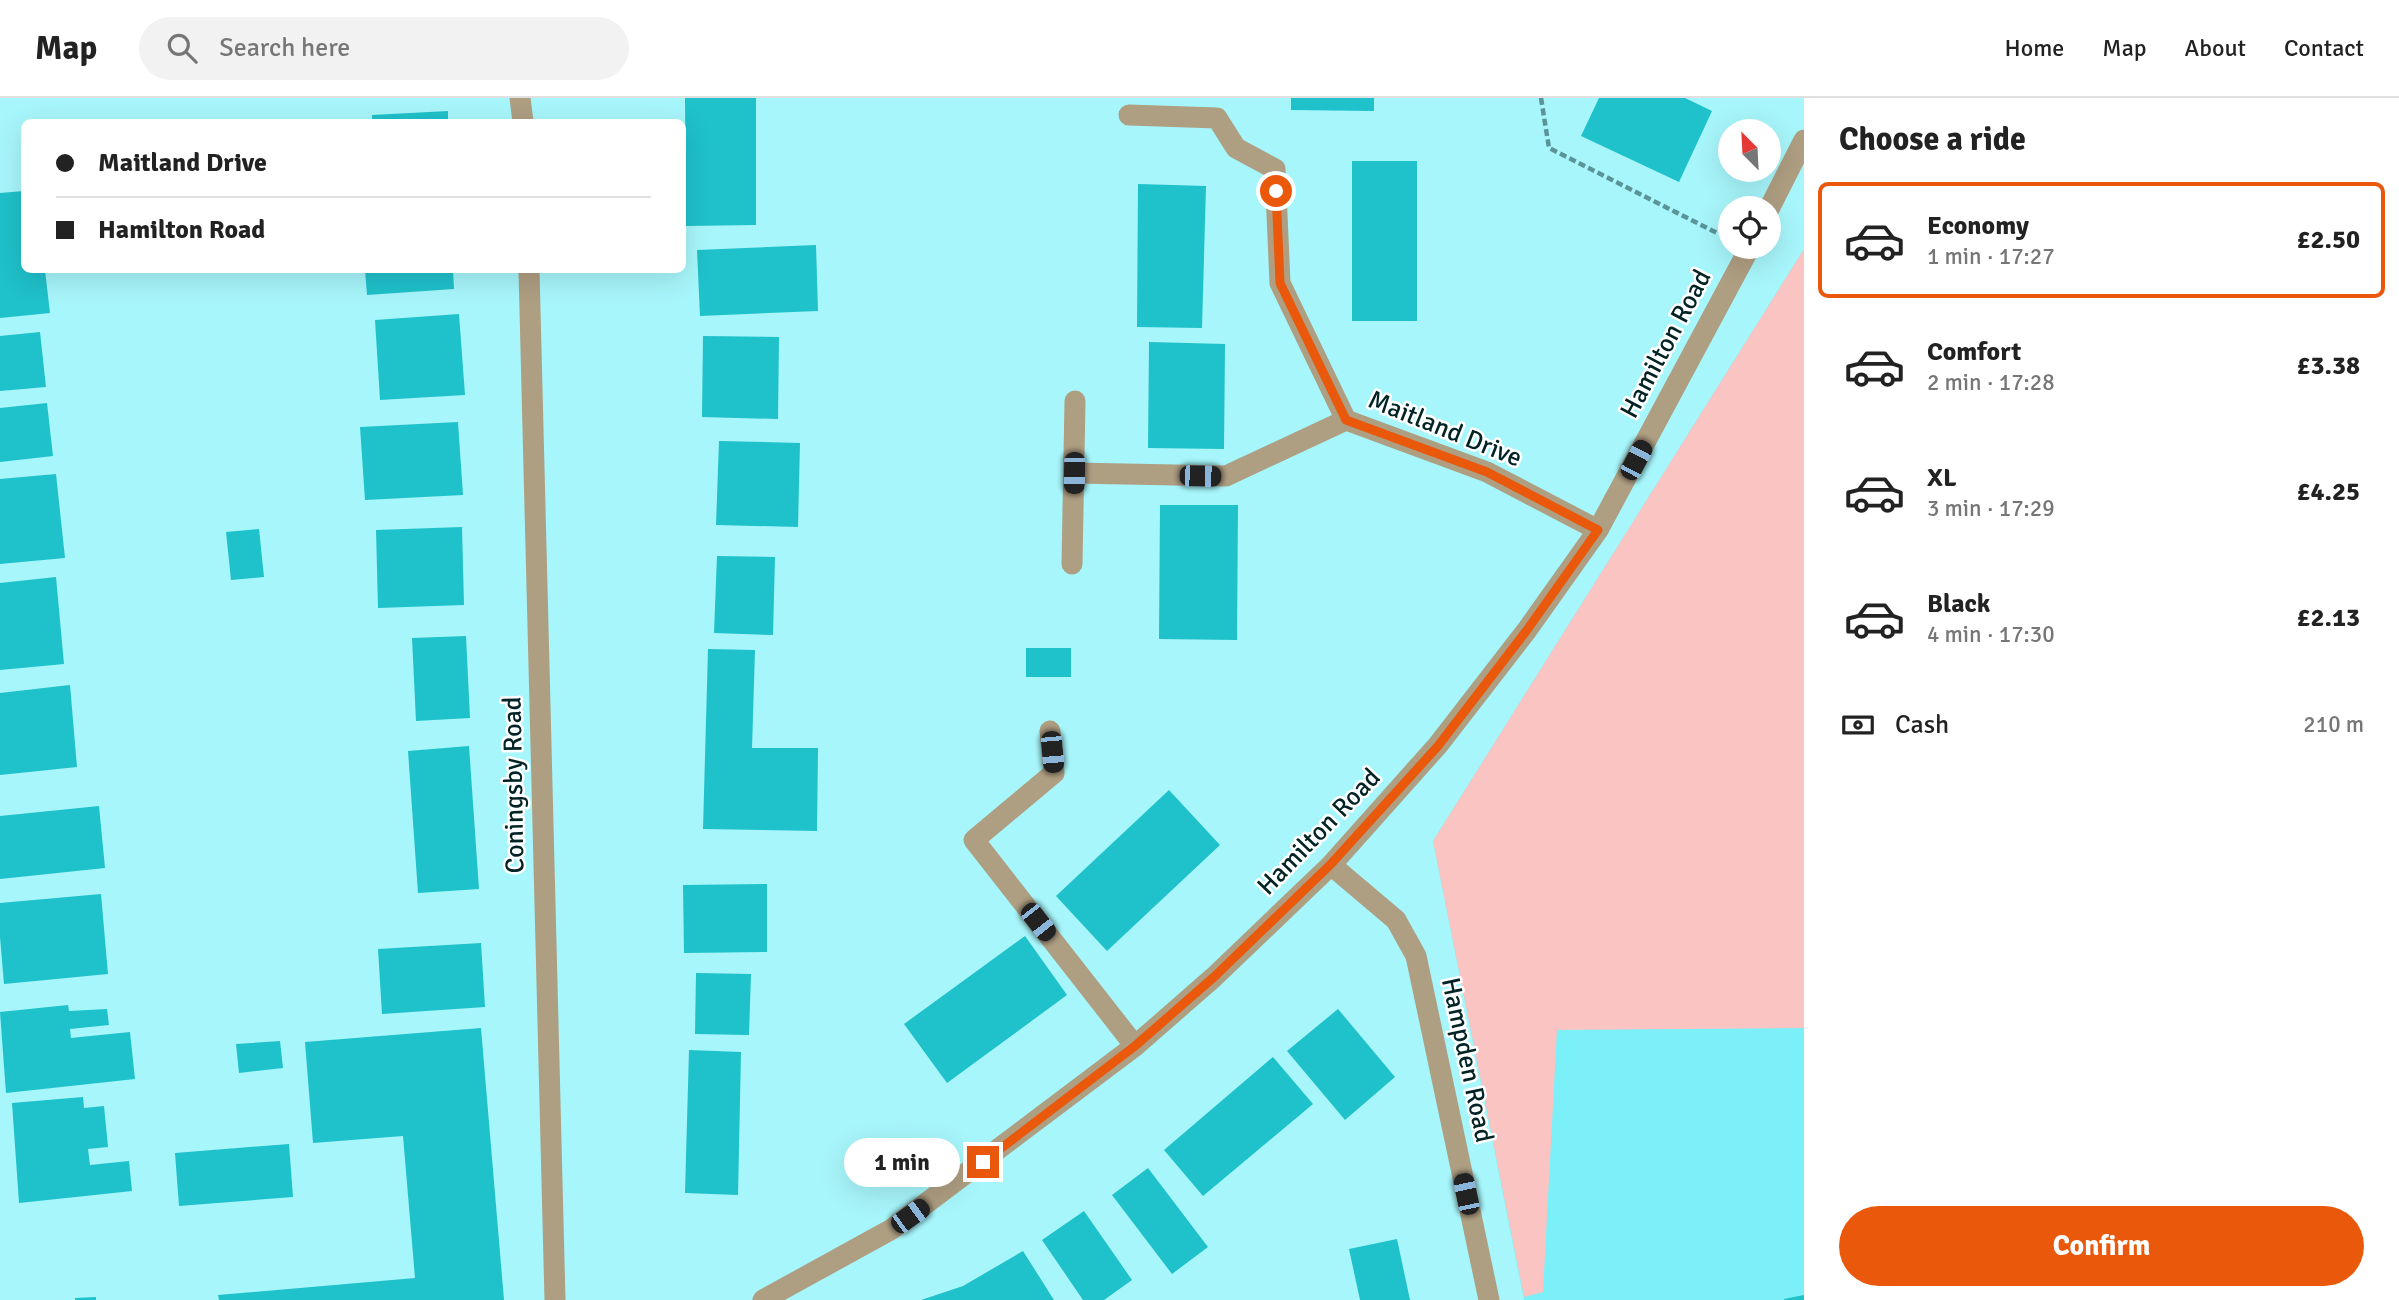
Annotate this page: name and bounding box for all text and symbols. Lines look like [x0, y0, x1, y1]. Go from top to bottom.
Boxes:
search box [139, 17, 629, 80]
text: Map [35, 28, 97, 69]
icon: search [163, 29, 201, 67]
text: Search here [219, 32, 350, 64]
text: Home [2004, 33, 2064, 63]
text: Map [2102, 33, 2147, 63]
text: About [2185, 33, 2246, 63]
text: Contact [2284, 33, 2364, 63]
north arrow [1718, 119, 1782, 182]
map controls [1718, 119, 1781, 259]
text: Choose a ride [1839, 120, 2026, 159]
text: Maitland Drive [98, 147, 267, 179]
route start [1260, 175, 1292, 207]
button: locate [1718, 196, 1781, 259]
icon: car [1843, 209, 1906, 272]
text: Economy [1927, 210, 2029, 242]
text: Hamilton Road [98, 214, 265, 246]
text: £2.50 [2296, 224, 2360, 256]
text: 1 min · 17:27 [1927, 242, 2055, 271]
street label: Hamilton Road [1613, 264, 1719, 424]
icon: car [1843, 335, 1906, 398]
text: Comfort [1927, 336, 2021, 368]
text: £3.38 [2296, 350, 2360, 382]
text: 2 min · 17:28 [1927, 368, 2055, 397]
street label: Maitland Drive [1363, 384, 1527, 474]
car [1617, 437, 1656, 483]
car [1064, 452, 1085, 494]
icon: car [1843, 461, 1906, 524]
text: XL [1927, 462, 1957, 494]
car [1179, 465, 1222, 487]
text: £4.25 [2296, 476, 2360, 508]
text: 3 min · 17:29 [1927, 494, 2055, 523]
icon: car [1843, 587, 1906, 650]
text: Black [1927, 588, 1990, 620]
text: £2.13 [2296, 602, 2360, 634]
text: 4 min · 17:30 [1927, 620, 2055, 649]
street label: Coningsby Road [496, 696, 532, 874]
icon: cash [1839, 706, 1877, 744]
text: Cash [1895, 709, 1949, 741]
text: 210 m [2303, 710, 2364, 739]
car [1040, 730, 1065, 774]
street label: Hamilton Road [1251, 762, 1387, 902]
car [1017, 899, 1060, 945]
street label: Hampden Road [1434, 975, 1500, 1145]
callout: 1 min [843, 1138, 958, 1186]
route end [967, 1146, 999, 1178]
text: 1 min [874, 1148, 930, 1177]
car [1452, 1171, 1481, 1217]
car [887, 1195, 934, 1237]
button: Confirm [1839, 1206, 2364, 1286]

